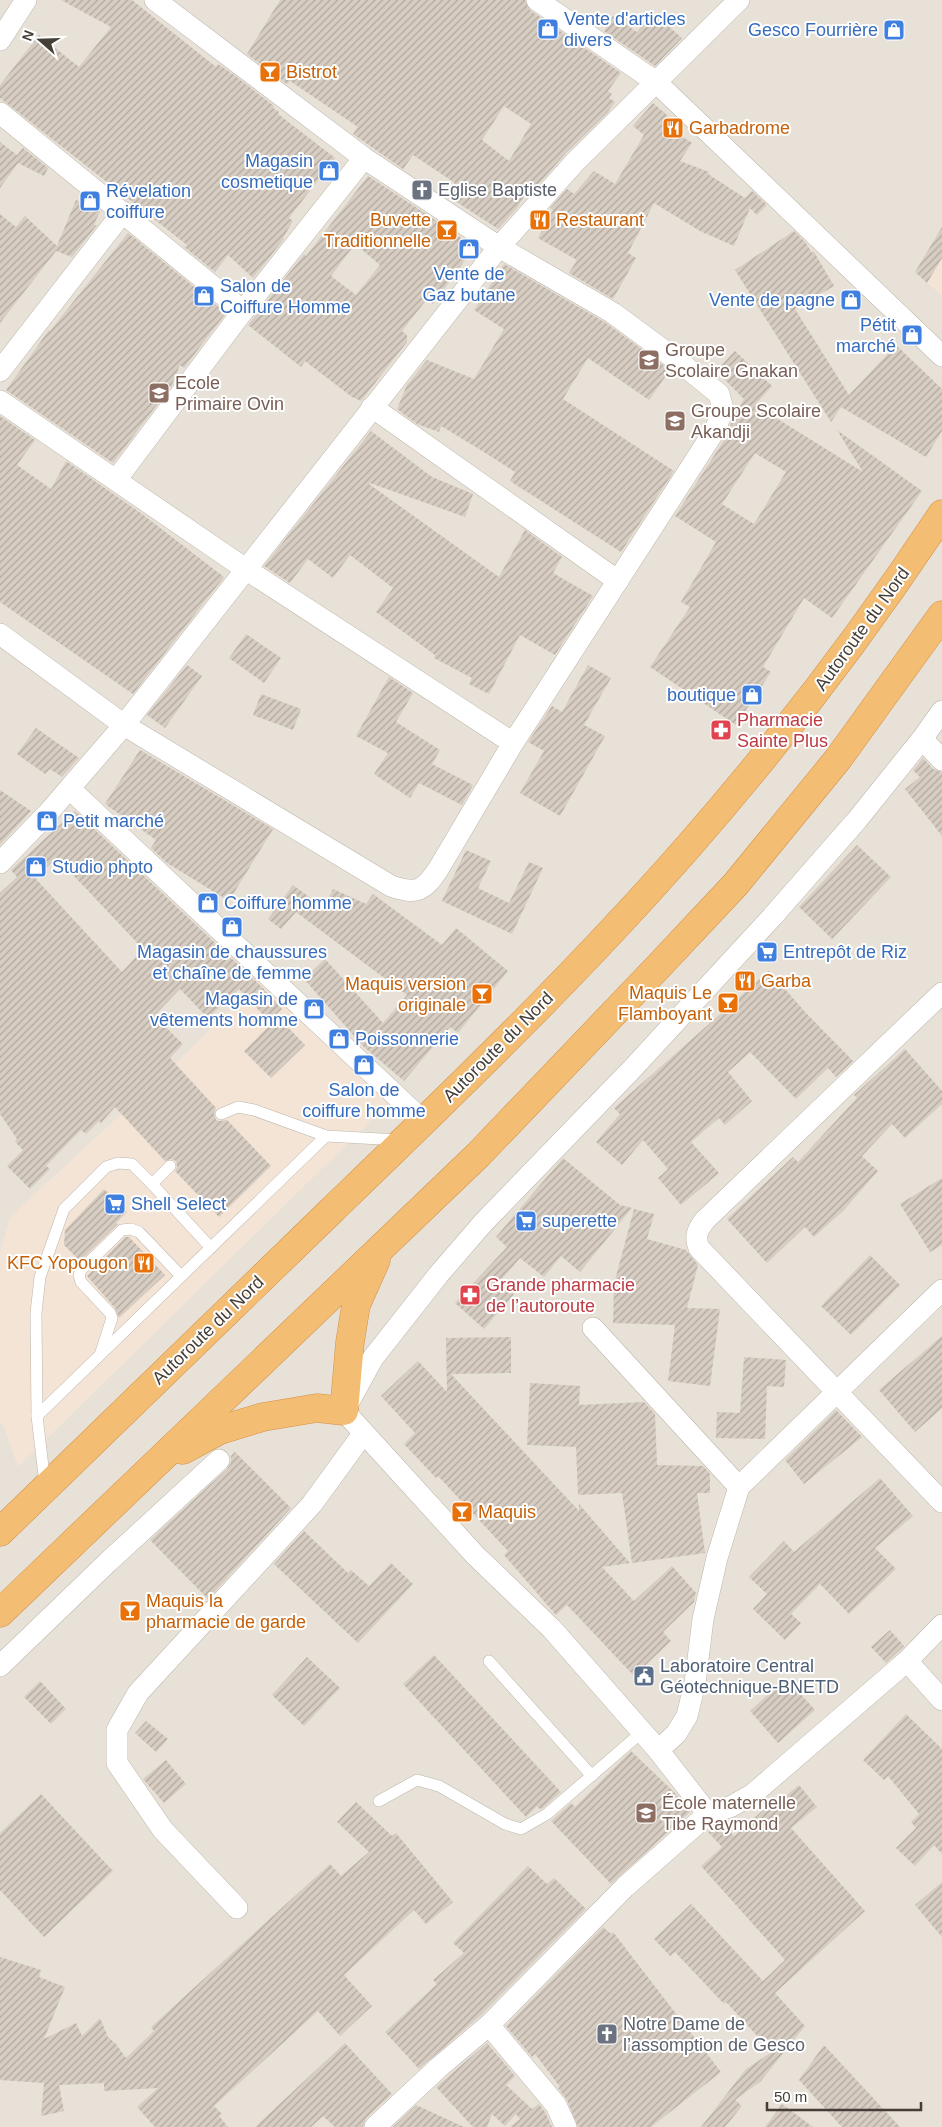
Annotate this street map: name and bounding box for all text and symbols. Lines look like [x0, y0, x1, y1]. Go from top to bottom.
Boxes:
place label: Vente d'articles divers [564, 9, 686, 50]
north arrow [15, 15, 65, 65]
shop icon: Vente d'articles divers [536, 17, 560, 41]
shop icon: Gesco Fourrière [882, 18, 906, 42]
place label: Gesco Fourrière [748, 20, 878, 40]
text: N [19, 28, 37, 43]
bar icon: Bistrot [258, 60, 282, 84]
place label: Bistrot [286, 62, 337, 82]
restaurant icon: Garbadrome [661, 116, 685, 140]
place label: Garbadrome [689, 118, 790, 138]
place label: Magasin cosmetique [221, 151, 313, 192]
shop icon: Magasin cosmetique [317, 159, 341, 183]
church icon: Eglise Baptiste [410, 178, 434, 202]
place label: Eglise Baptiste [438, 180, 557, 200]
place label: Révelation coiffure [106, 181, 191, 222]
shop icon: Révelation coiffure [78, 189, 102, 213]
restaurant icon: Restaurant [528, 208, 552, 232]
place label: Buvette Traditionnelle [324, 210, 431, 251]
place label: Restaurant [556, 210, 644, 230]
bar icon: Buvette Traditionnelle [435, 218, 459, 242]
shop icon: Vente de Gaz butane [457, 237, 481, 261]
place label: Vente de Gaz butane [422, 264, 516, 305]
place label: Salon de Coiffure Homme [220, 276, 351, 317]
shop icon: Salon de Coiffure Homme [192, 284, 216, 308]
shop icon: Vente de pagne [839, 288, 863, 312]
place label: Vente de pagne [709, 290, 835, 310]
place label: Pétit marché [836, 315, 896, 356]
shop icon: Pétit marché [900, 323, 924, 347]
place label: Groupe Scolaire Gnakan [665, 340, 798, 381]
school or university icon: Groupe Scolaire Gnakan [637, 348, 661, 372]
place label: Ecole Primaire Ovin [175, 373, 284, 414]
school or university icon: Ecole Primaire Ovin [147, 381, 171, 405]
place label: Groupe Scolaire Akandji [691, 401, 821, 442]
school or university icon: Groupe Scolaire Akandji [663, 409, 687, 433]
street label: Autoroute du Nord [811, 564, 913, 694]
shop icon: boutique [740, 683, 764, 707]
place label: boutique [667, 685, 736, 705]
place label: Pharmacie Sainte Plus [737, 710, 828, 751]
pharmacy icon: Pharmacie Sainte Plus [709, 718, 733, 742]
shop icon: Petit marché [35, 809, 59, 833]
place label: Petit marché [63, 811, 164, 831]
shop icon: Studio phpto [24, 855, 48, 879]
place label: Studio phpto [52, 857, 153, 877]
shop icon: Coiffure homme [196, 891, 220, 915]
place label: Coiffure homme [224, 893, 352, 913]
shop icon: Magasin de chaussures et chaîne de femme [220, 915, 244, 939]
supermarket icon: Entrepôt de Riz [755, 940, 779, 964]
place label: Magasin de chaussures et chaîne de femme [137, 942, 327, 983]
place label: Entrepôt de Riz [783, 942, 907, 962]
restaurant icon: Garba [733, 969, 757, 993]
place label: Garba [761, 971, 812, 991]
place label: Maquis version originale [345, 974, 466, 1015]
bar icon: Maquis version originale [470, 982, 494, 1006]
place label: Maquis Le Flamboyant [618, 983, 712, 1024]
street label: Autoroute du Nord [439, 988, 557, 1106]
place label: Magasin de vêtements homme [150, 989, 298, 1030]
bar icon: Maquis Le Flamboyant [716, 991, 740, 1015]
shop icon: Magasin de vêtements homme [302, 997, 326, 1021]
shop icon: Poissonnerie [327, 1027, 351, 1051]
place label: Poissonnerie [355, 1029, 459, 1049]
shop icon: Salon de coiffure homme [352, 1053, 376, 1077]
place label: Salon de coiffure homme [302, 1080, 426, 1121]
supermarket icon: Shell Select [103, 1192, 127, 1216]
place label: Shell Select [131, 1194, 226, 1214]
supermarket icon: superette [514, 1209, 538, 1233]
place label: superette [542, 1211, 617, 1231]
restaurant icon: KFC Yopougon [132, 1251, 156, 1275]
place label: KFC Yopougon [7, 1253, 128, 1273]
street label: Autoroute du Nord [148, 1272, 268, 1388]
place label: Grande pharmacie de l’autoroute [486, 1275, 635, 1316]
pharmacy icon: Grande pharmacie de l’autoroute [458, 1283, 482, 1307]
bar icon: Maquis [450, 1500, 474, 1524]
place label: Maquis [478, 1502, 536, 1522]
place label: Maquis la pharmacie de garde [146, 1591, 306, 1632]
bar icon: Maquis la pharmacie de garde [118, 1599, 142, 1623]
place label: Laboratoire Central Géotechnique-BNETD [660, 1656, 839, 1697]
public building icon: Laboratoire Central Géotechnique-BNETD [632, 1664, 656, 1688]
place label: École maternelle Tibe Raymond [662, 1793, 796, 1834]
school or university icon: École maternelle Tibe Raymond [634, 1801, 658, 1825]
place label: Notre Dame de l’assomption de Gesco [623, 2014, 805, 2055]
church icon: Notre Dame de l’assomption de Gesco [595, 2022, 619, 2046]
scale bar [767, 2080, 921, 2112]
text: 50 m [774, 2088, 807, 2105]

